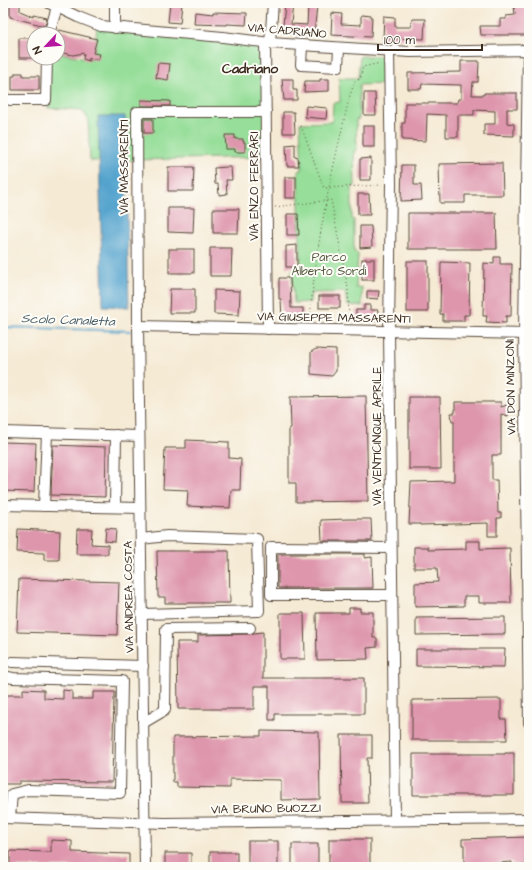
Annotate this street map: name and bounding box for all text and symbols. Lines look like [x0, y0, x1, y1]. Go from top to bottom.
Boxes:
street label: VIA CADRIANO [247, 19, 327, 43]
north arrow [26, 26, 66, 66]
scale bar [378, 26, 482, 52]
text: 100 m [384, 32, 415, 49]
text: N [29, 44, 46, 57]
district label: Cadriano [222, 59, 278, 79]
street label: VIA MASSARENTI [116, 119, 133, 215]
street label: VIA ENZO FERRARI [246, 131, 263, 241]
park label: Parco Alberto Sordi [292, 249, 367, 280]
street label: VIA GIUSEPPE MASSARENTI [257, 308, 411, 328]
water label: Scolo Canaletta [21, 309, 116, 331]
street label: VIA DON MINZONI [502, 339, 520, 435]
street label: VIA VENTICINQUE APRILE [369, 366, 386, 506]
street label: VIA ANDREA COSTA [120, 540, 138, 653]
street label: VIA BRUNO BUOZZI [211, 800, 321, 818]

